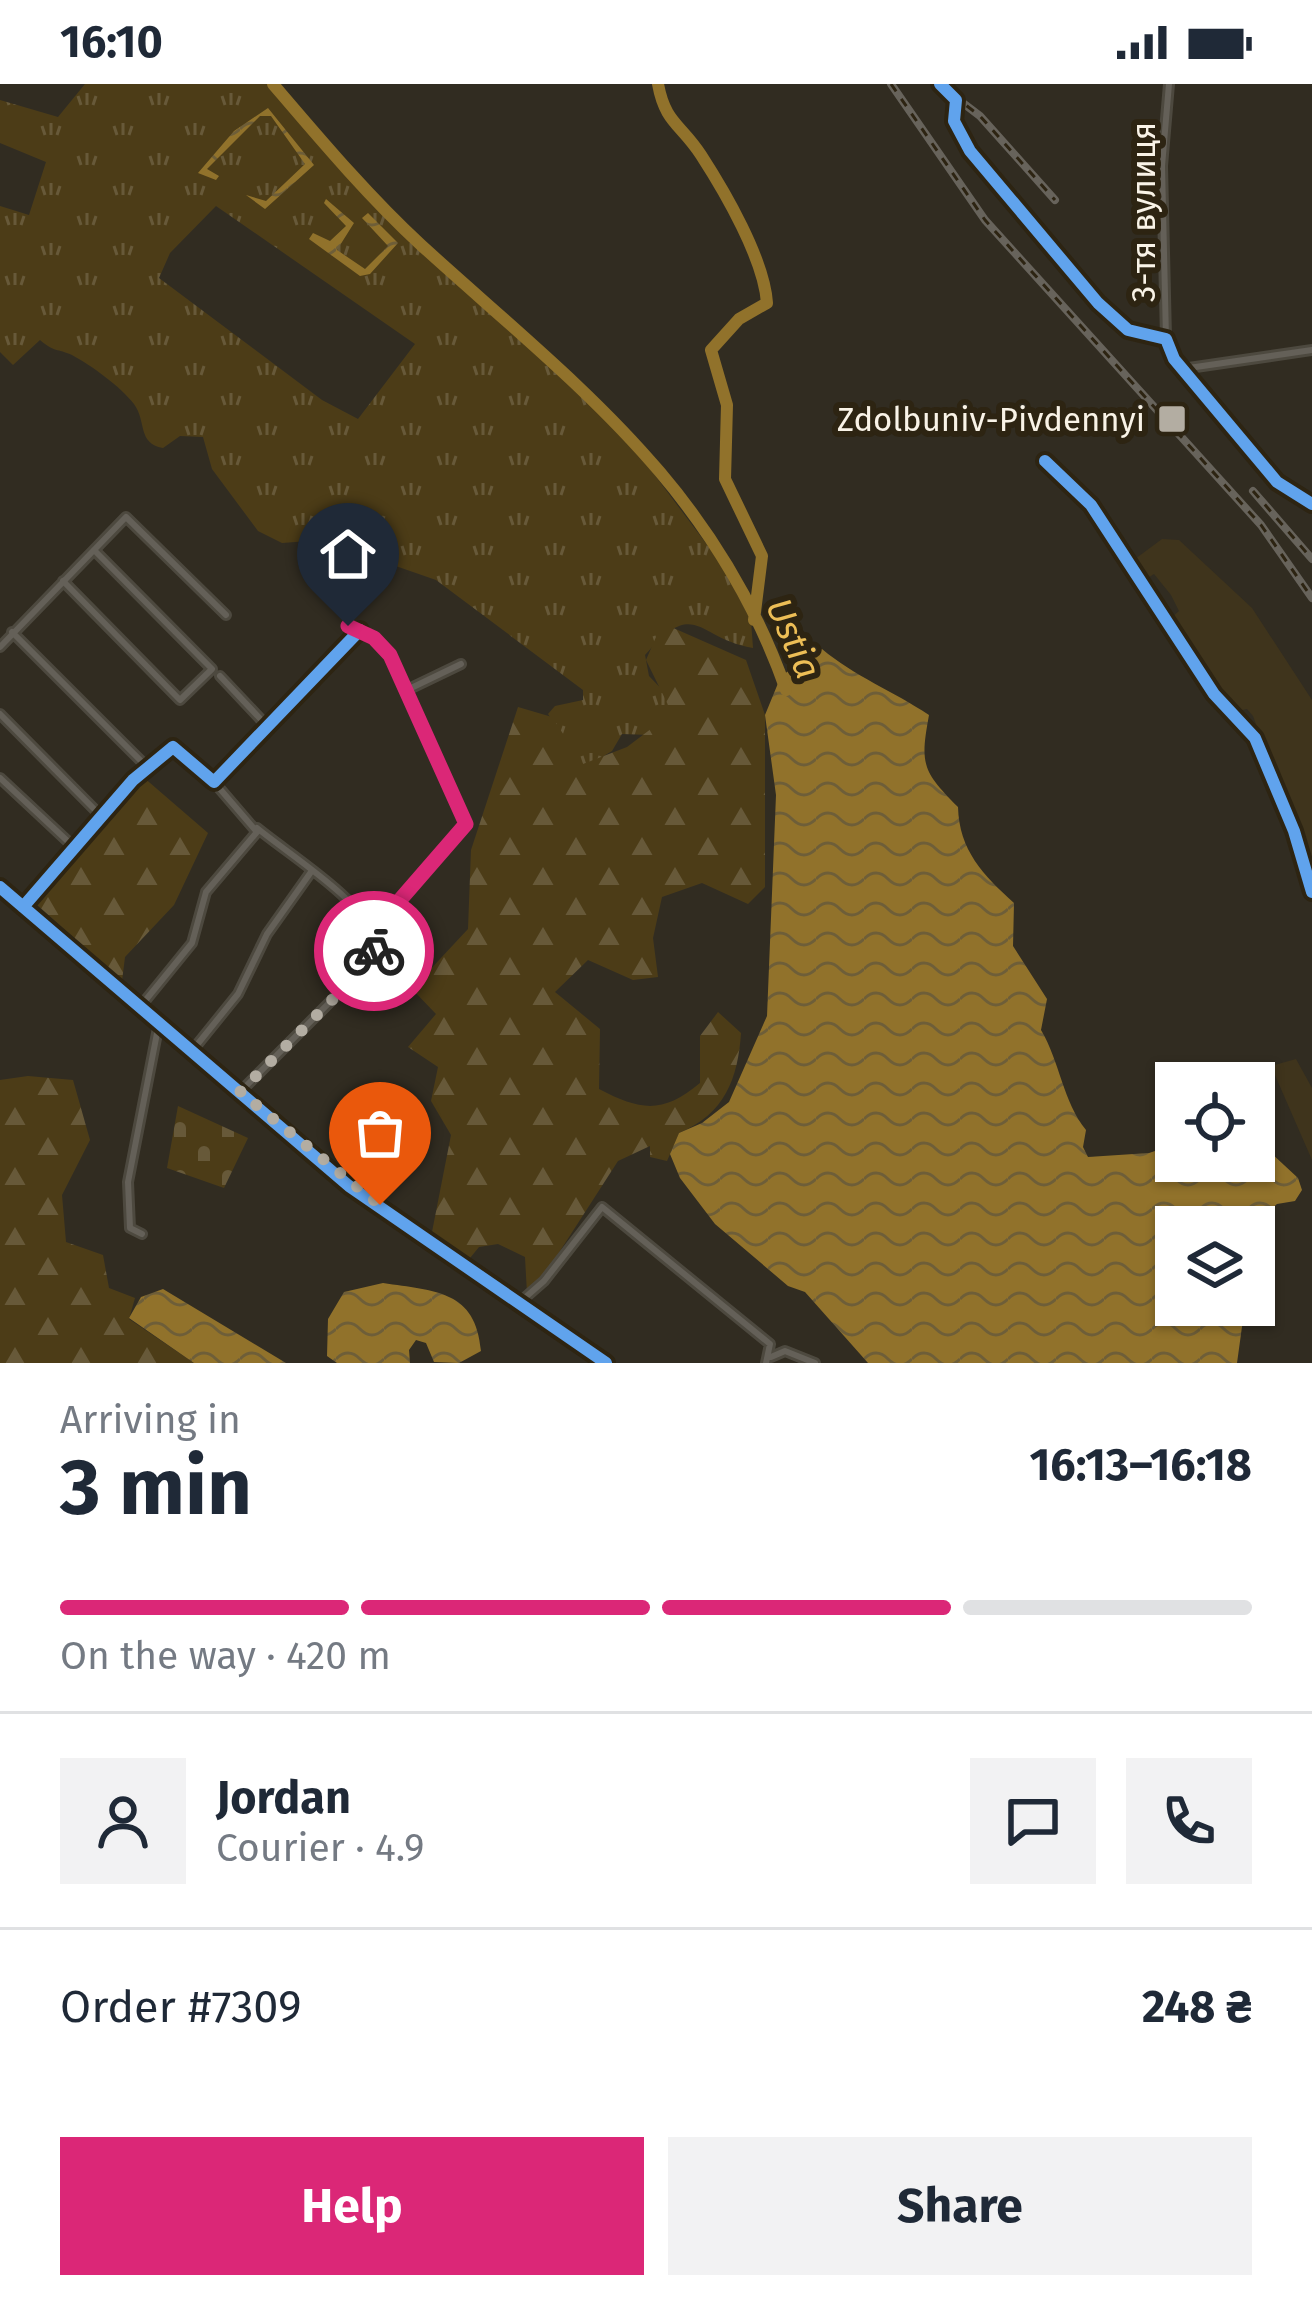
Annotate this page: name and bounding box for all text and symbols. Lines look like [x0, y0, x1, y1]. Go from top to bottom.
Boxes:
text: 16:10 [60, 15, 163, 69]
street label: 3-тя вулиця [1124, 122, 1164, 302]
place label: Zdolbuniv-Pivdennyi [837, 400, 1145, 440]
marker: Zdolbuniv-Pivdennyi [1156, 403, 1188, 435]
pin [297, 503, 399, 626]
icon: home [315, 521, 381, 587]
water label: Ustia [756, 591, 830, 685]
courier [314, 891, 434, 1011]
icon: bike [341, 918, 407, 984]
map controls [1155, 1062, 1275, 1326]
button: locate [1155, 1062, 1275, 1182]
pin [329, 1082, 431, 1205]
icon: bag [347, 1100, 413, 1166]
button: layers [1155, 1206, 1275, 1326]
text: Arriving in [60, 1397, 241, 1443]
text: 16:13–16:18 [1029, 1438, 1252, 1492]
text: 3 min [60, 1441, 252, 1535]
text: On the way · 420 m [60, 1633, 391, 1679]
button: person [60, 1758, 186, 1884]
button: chat [970, 1758, 1096, 1884]
button: phone [1126, 1758, 1252, 1884]
text: Jordan [216, 1771, 351, 1825]
text: Courier · 4.9 [216, 1825, 425, 1871]
text: Order #7309 [60, 1980, 302, 2034]
text: 248 ₴ [1142, 1980, 1252, 2034]
button: Help [60, 2137, 644, 2275]
button: Share [668, 2137, 1252, 2275]

